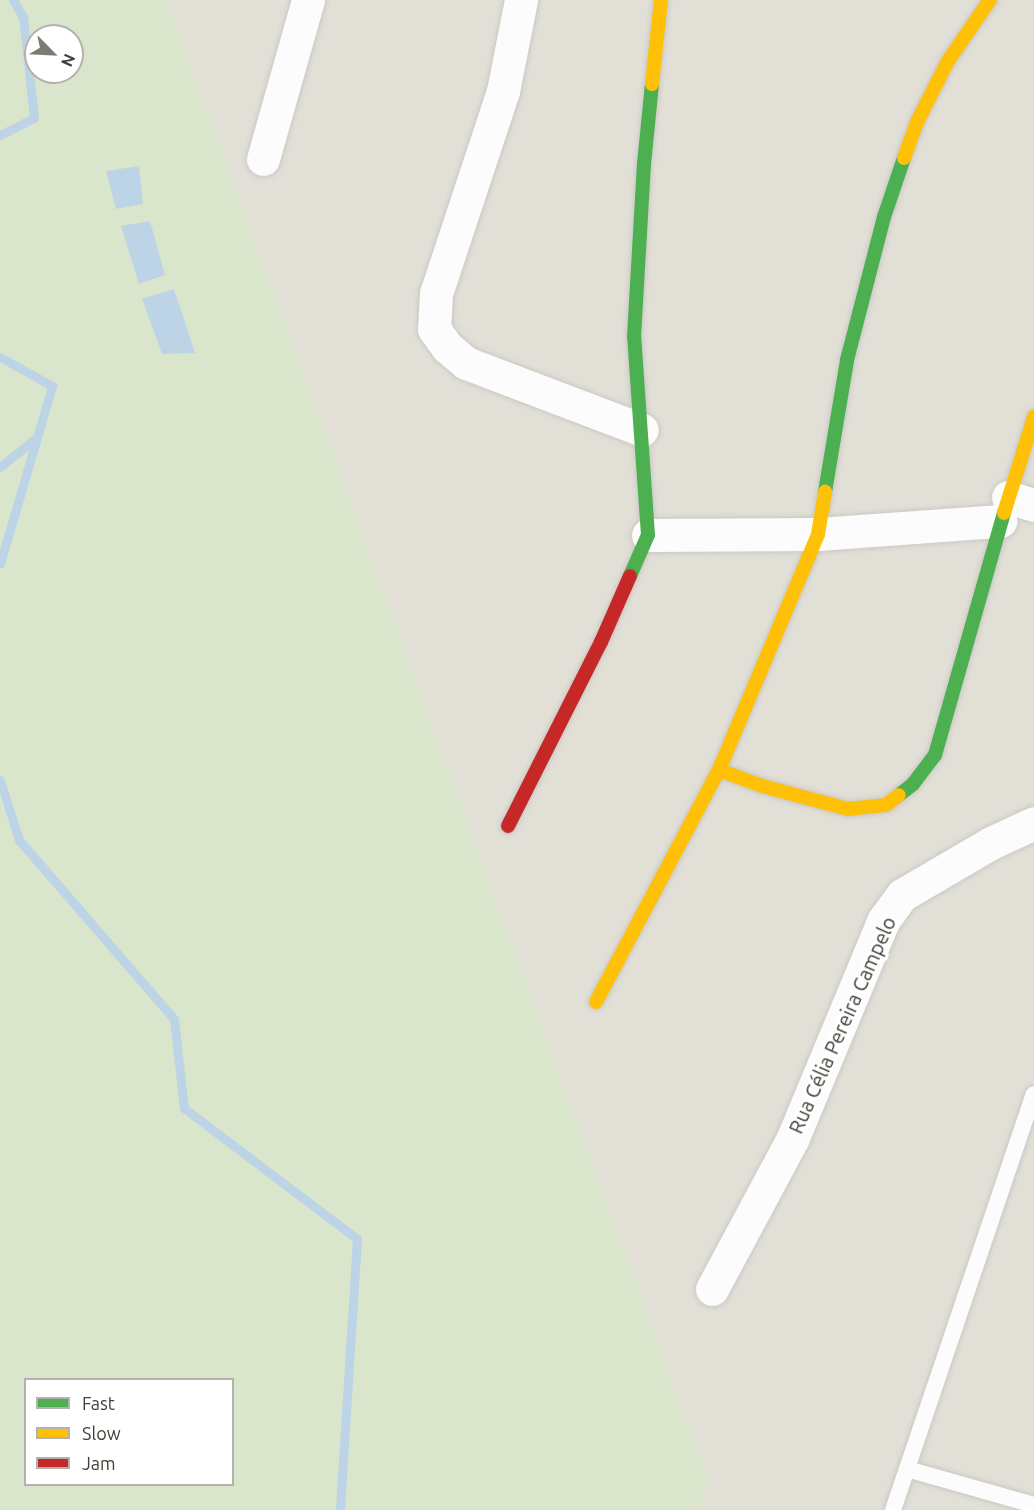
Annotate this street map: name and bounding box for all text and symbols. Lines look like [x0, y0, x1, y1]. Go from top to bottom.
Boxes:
north arrow [24, 24, 84, 84]
text: N [58, 51, 79, 70]
street label: Rua Célia Pereira Campelo [783, 913, 901, 1137]
legend [24, 1378, 234, 1486]
text: Fast [82, 1393, 115, 1413]
text: Slow [82, 1423, 121, 1443]
text: Jam [82, 1453, 116, 1473]

